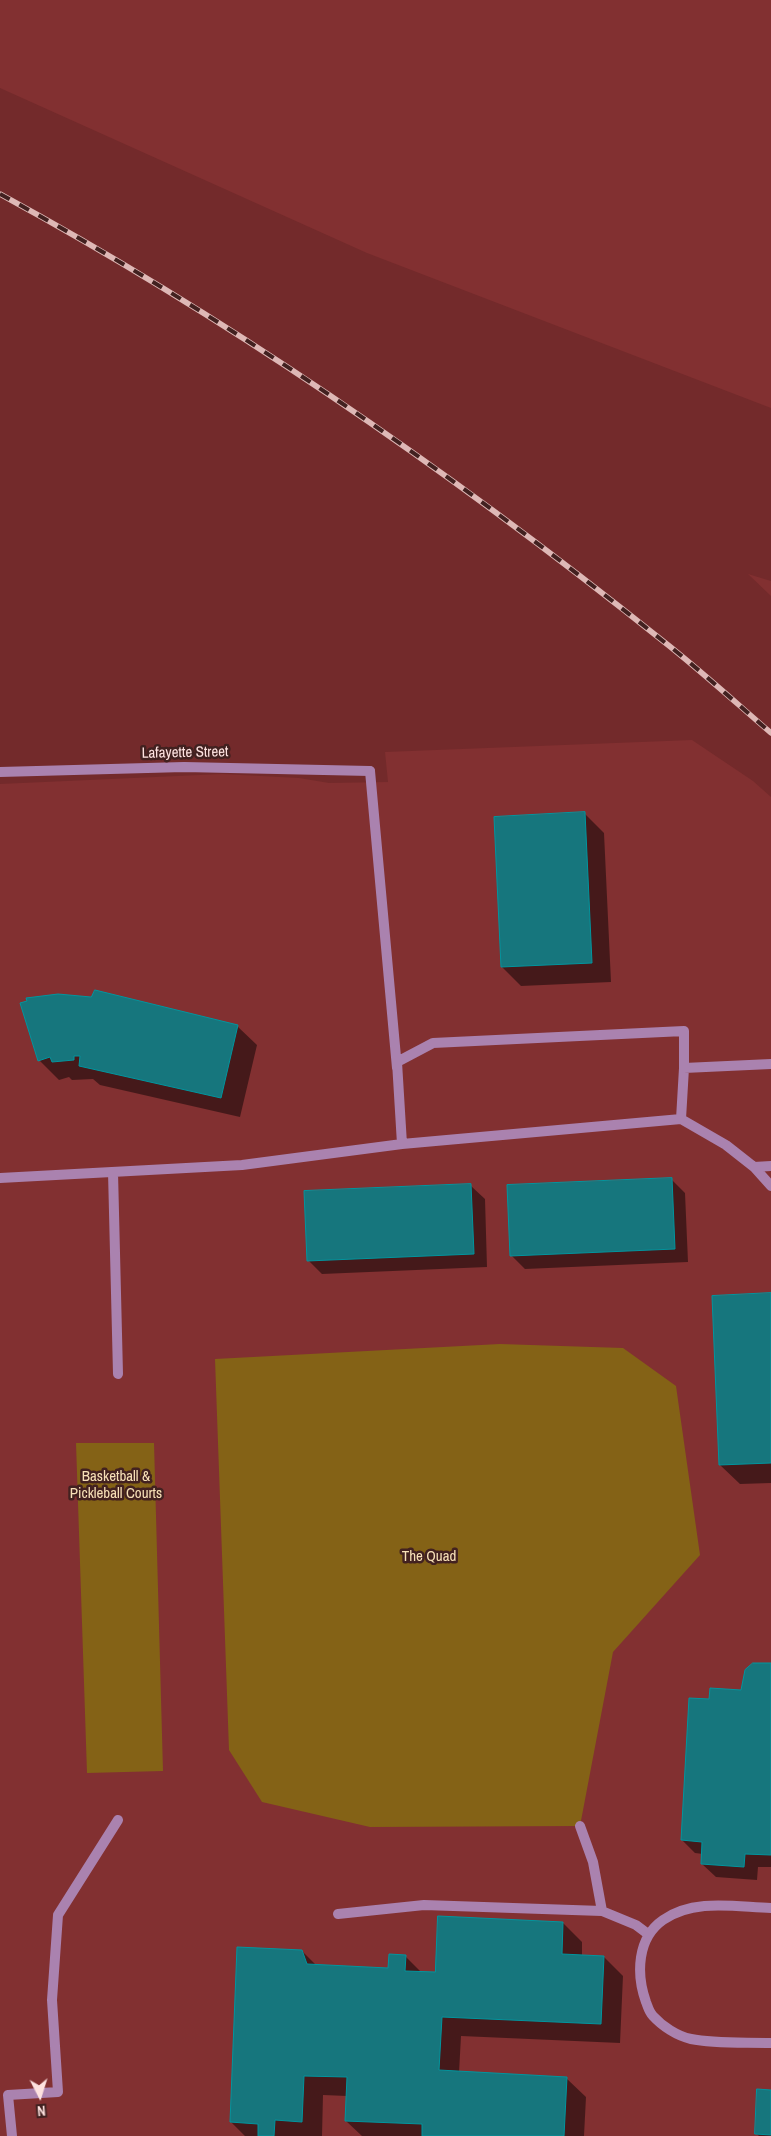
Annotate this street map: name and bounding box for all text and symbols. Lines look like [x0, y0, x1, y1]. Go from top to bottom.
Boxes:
street label: Lafayette Street [141, 743, 229, 763]
park label: Basketball & Pickleball Courts [70, 1468, 162, 1503]
park label: The Quad [402, 1548, 456, 1566]
north arrow [15, 2071, 65, 2121]
text: N [36, 2102, 46, 2120]

